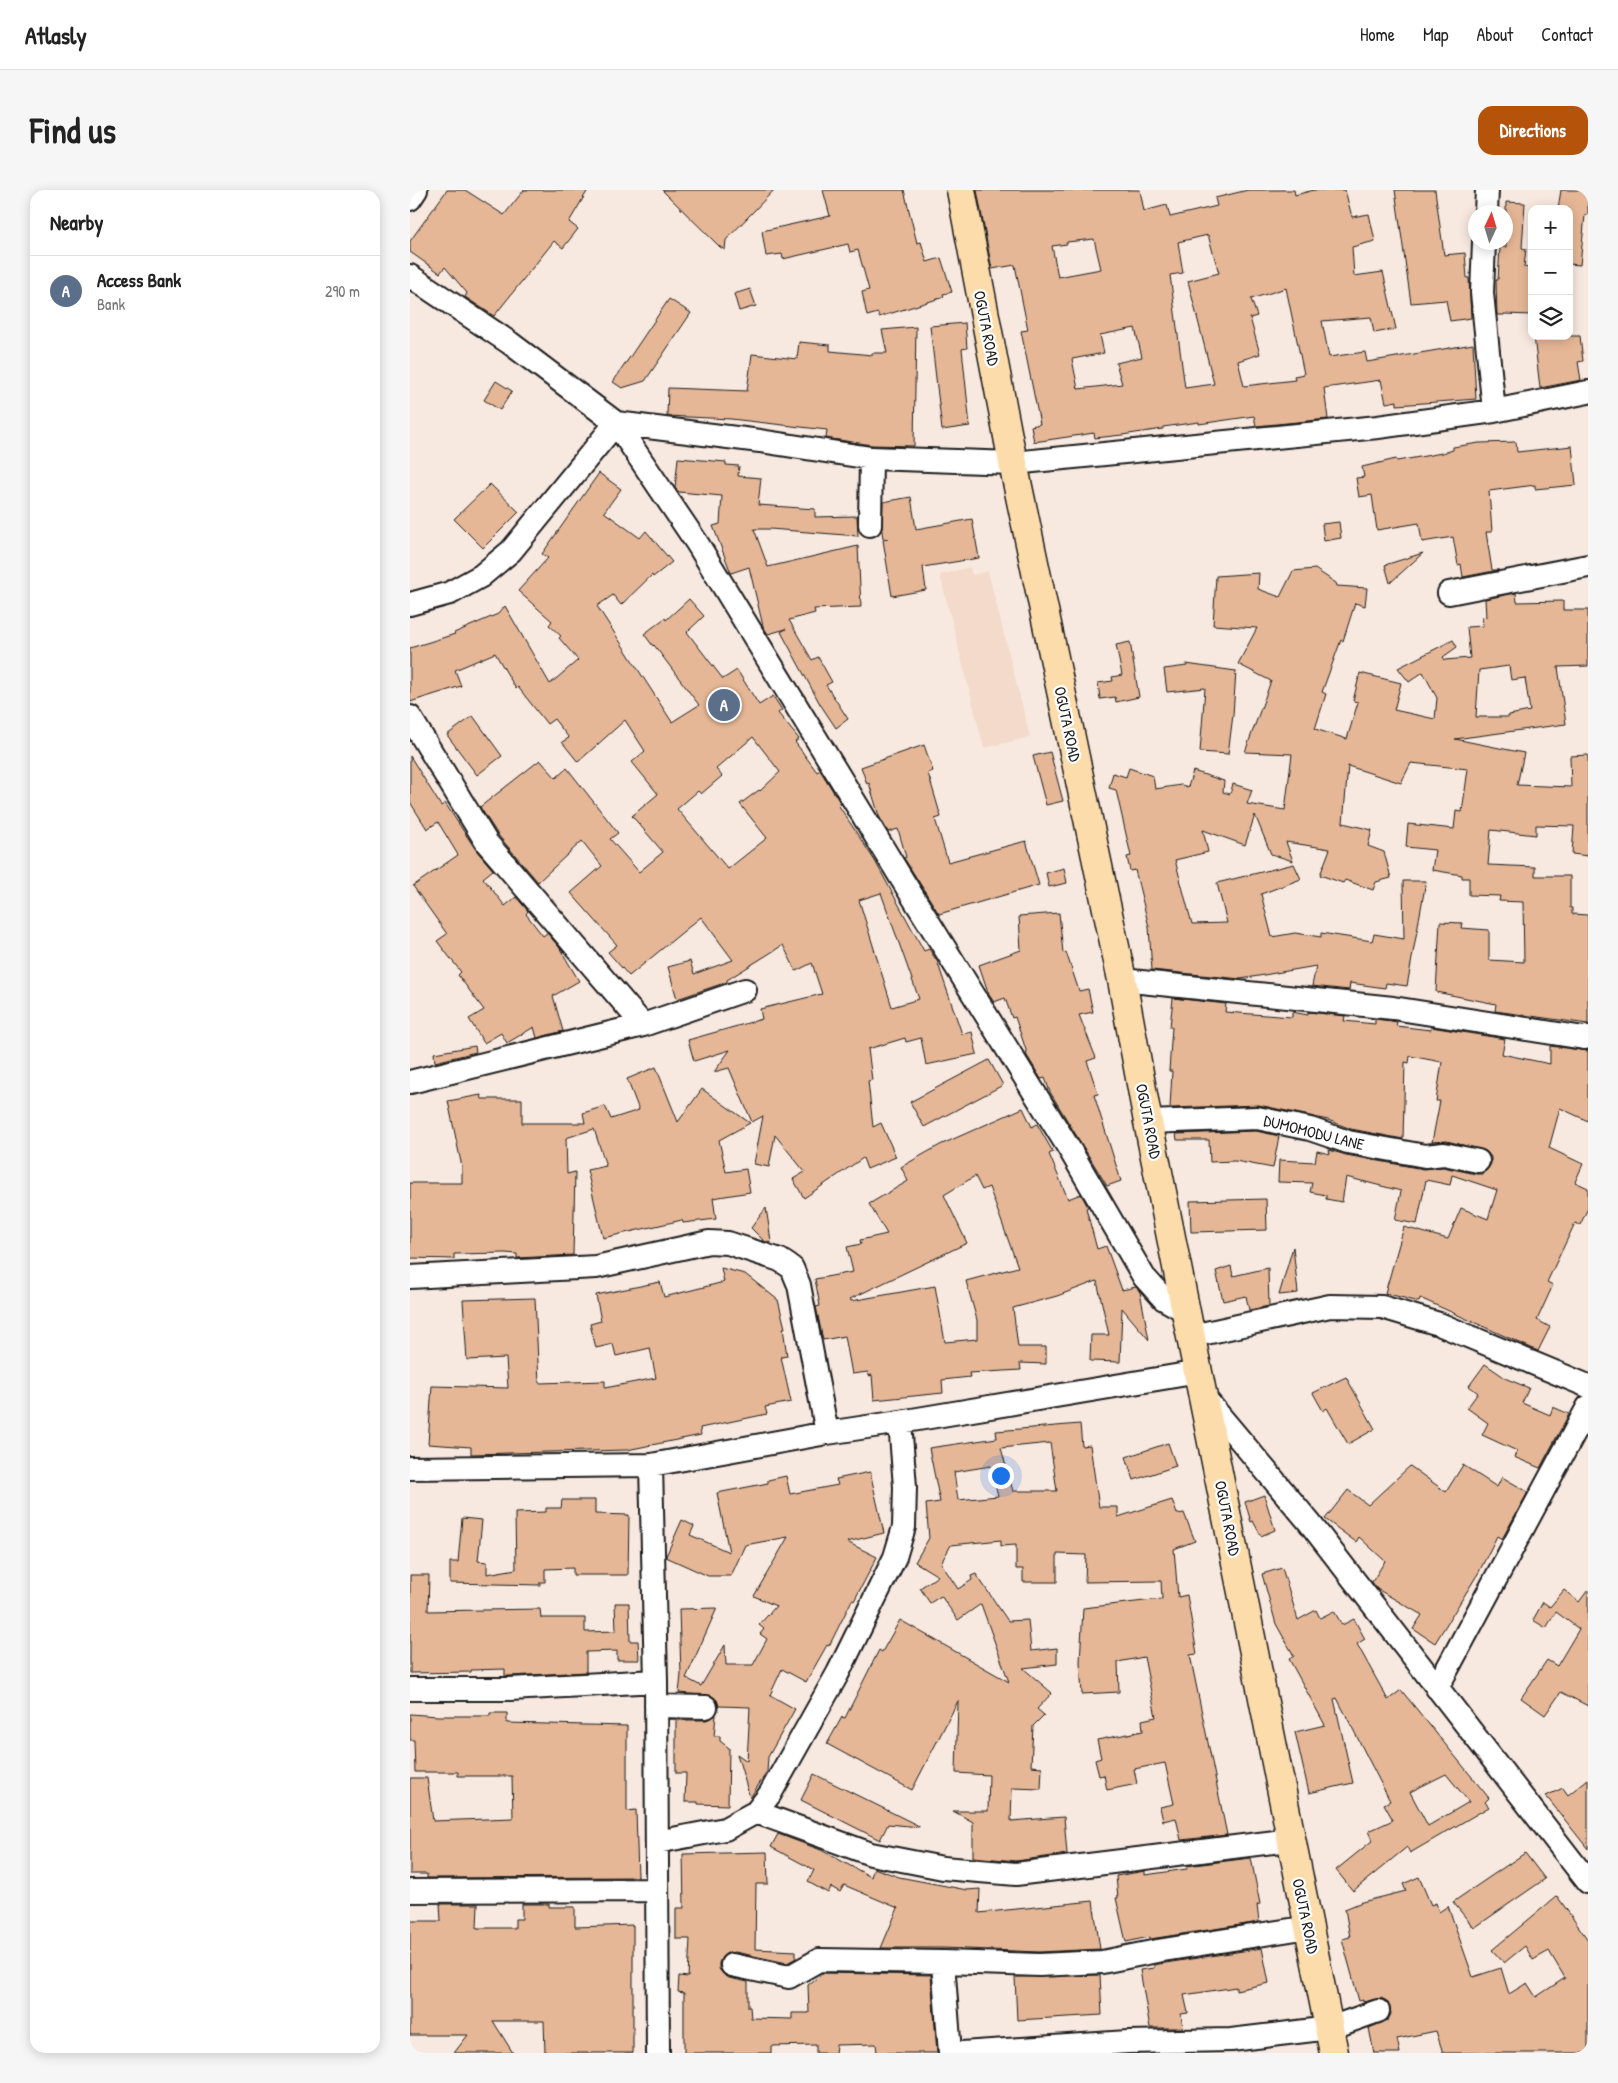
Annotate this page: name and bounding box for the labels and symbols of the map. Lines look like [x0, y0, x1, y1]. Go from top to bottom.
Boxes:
north arrow [1468, 205, 1513, 250]
street label: OGUTA ROAD [969, 289, 1005, 368]
street label: OGUTA ROAD [1049, 685, 1087, 764]
pin: A [708, 686, 740, 724]
street label: OGUTA ROAD [1131, 1082, 1167, 1161]
street label: DUMOMODU LANE [1262, 1109, 1366, 1155]
your location [988, 1463, 1014, 1489]
street label: OGUTA ROAD [1210, 1479, 1246, 1558]
street label: OGUTA ROAD [1287, 1877, 1325, 1956]

